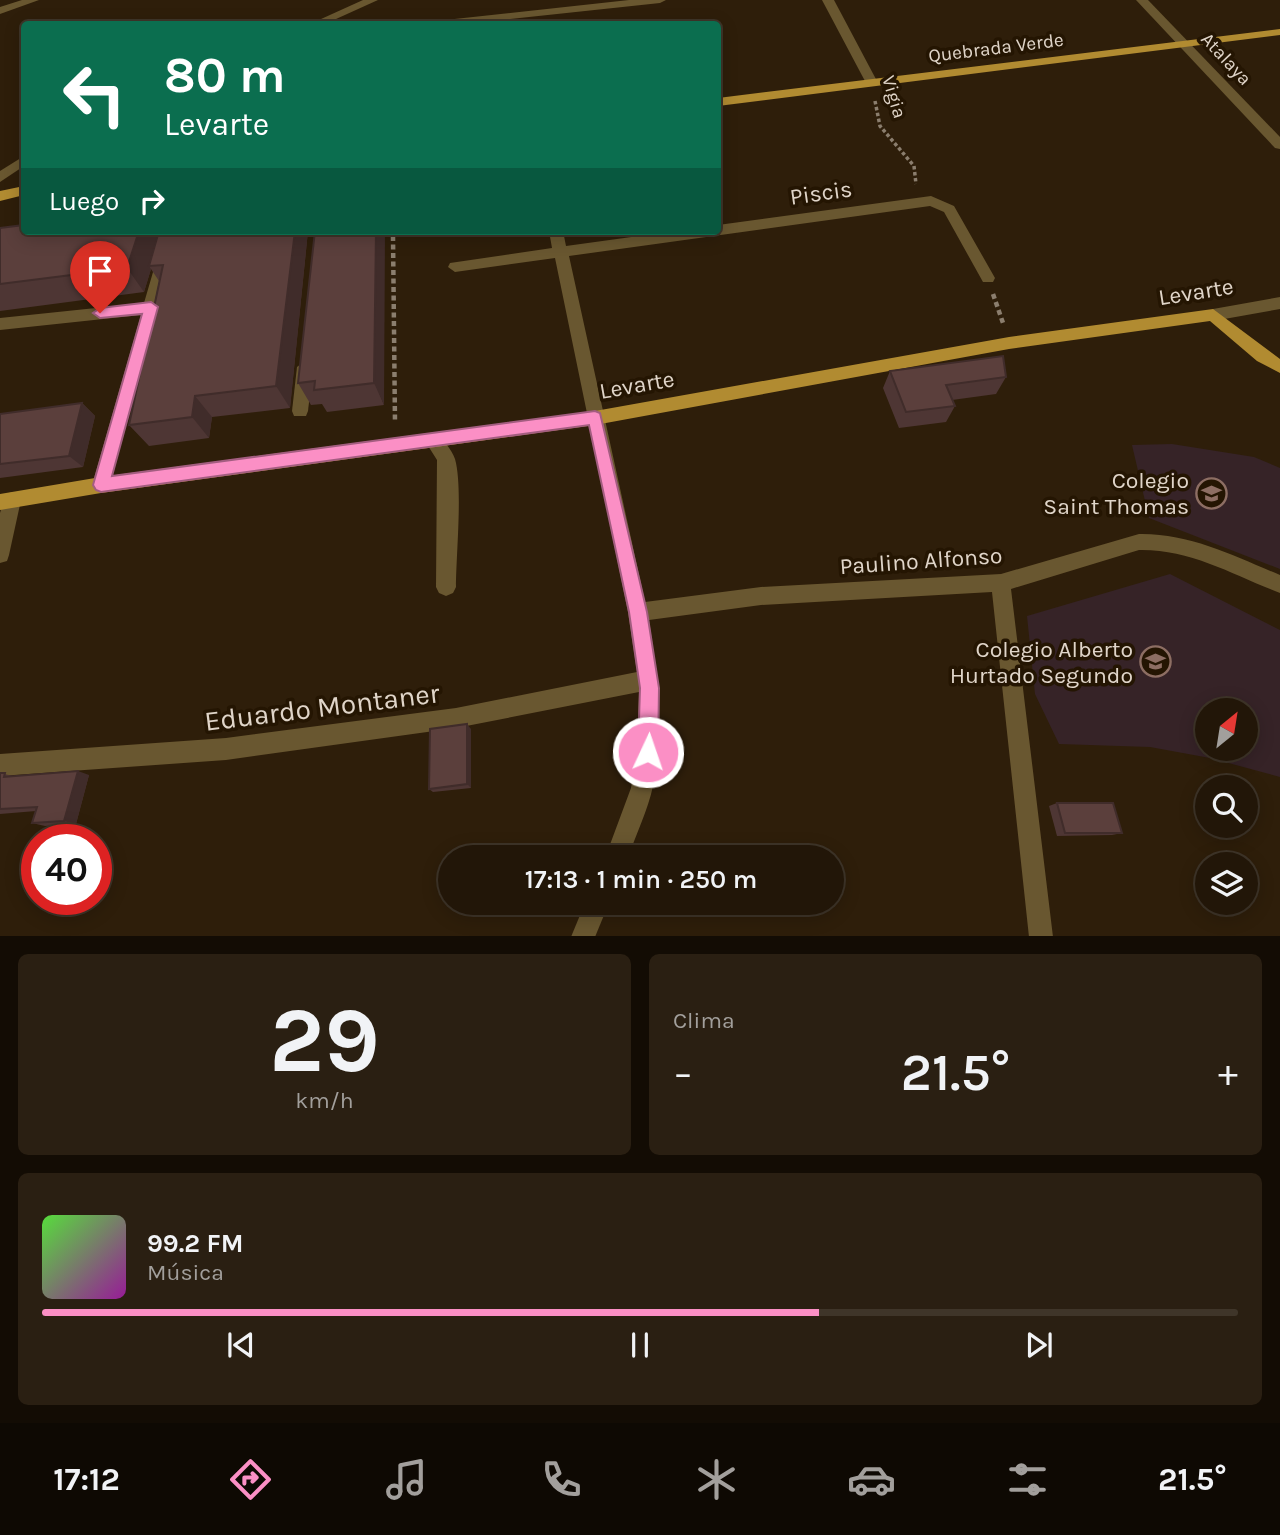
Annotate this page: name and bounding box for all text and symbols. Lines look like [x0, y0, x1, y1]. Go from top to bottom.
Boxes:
street label: Atalaya [1196, 28, 1256, 90]
street label: Quebrada Verde [927, 29, 1065, 67]
text: 80 m [164, 47, 286, 104]
icon: left [49, 49, 140, 140]
street label: Vigia [877, 73, 911, 121]
text: Levarte [164, 106, 269, 143]
street label: Piscis [788, 175, 854, 211]
icon: right [133, 182, 171, 220]
text: Luego [49, 186, 119, 217]
pin [70, 241, 130, 313]
icon: arrive [81, 252, 119, 290]
street label: Levarte [1157, 273, 1235, 311]
street label: Levarte [597, 365, 677, 405]
place label: Colegio Saint Thomas [1043, 467, 1189, 520]
school or university icon: Colegio Saint Thomas [1195, 476, 1229, 510]
street label: Paulino Alfonso [839, 542, 1003, 580]
place label: Colegio Alberto Hurtado Segundo [950, 636, 1133, 689]
school or university icon: Colegio Alberto Hurtado Segundo [1139, 645, 1173, 679]
street label: Eduardo Montaner [203, 676, 442, 738]
north arrow [1195, 698, 1258, 761]
map controls [1195, 698, 1258, 915]
position arrow [611, 715, 685, 789]
button: search [1195, 775, 1258, 838]
speed limit sign: 40 [21, 824, 112, 915]
button: layers [1195, 852, 1258, 915]
text: 17:13 · 1 min · 250 m [525, 864, 757, 895]
text: 29 [269, 988, 380, 1094]
text: Clima [673, 1007, 735, 1034]
text: 21.5° [901, 1042, 1010, 1103]
text: − [673, 1051, 693, 1096]
text: + [1218, 1051, 1238, 1096]
text: km/h [295, 1087, 354, 1114]
text: 99.2 FM [147, 1228, 244, 1259]
text: Música [147, 1259, 224, 1286]
icon: previous [222, 1326, 260, 1364]
icon: pause [621, 1326, 659, 1364]
icon: next [1020, 1326, 1058, 1364]
icon: directions [226, 1455, 275, 1504]
icon: music [382, 1455, 431, 1504]
icon: phone [537, 1455, 586, 1504]
icon: climate [692, 1455, 741, 1504]
icon: car [847, 1455, 896, 1504]
icon: filters [1003, 1455, 1052, 1504]
text: 17:12 [53, 1461, 120, 1498]
text: 21.5° [1158, 1461, 1227, 1498]

